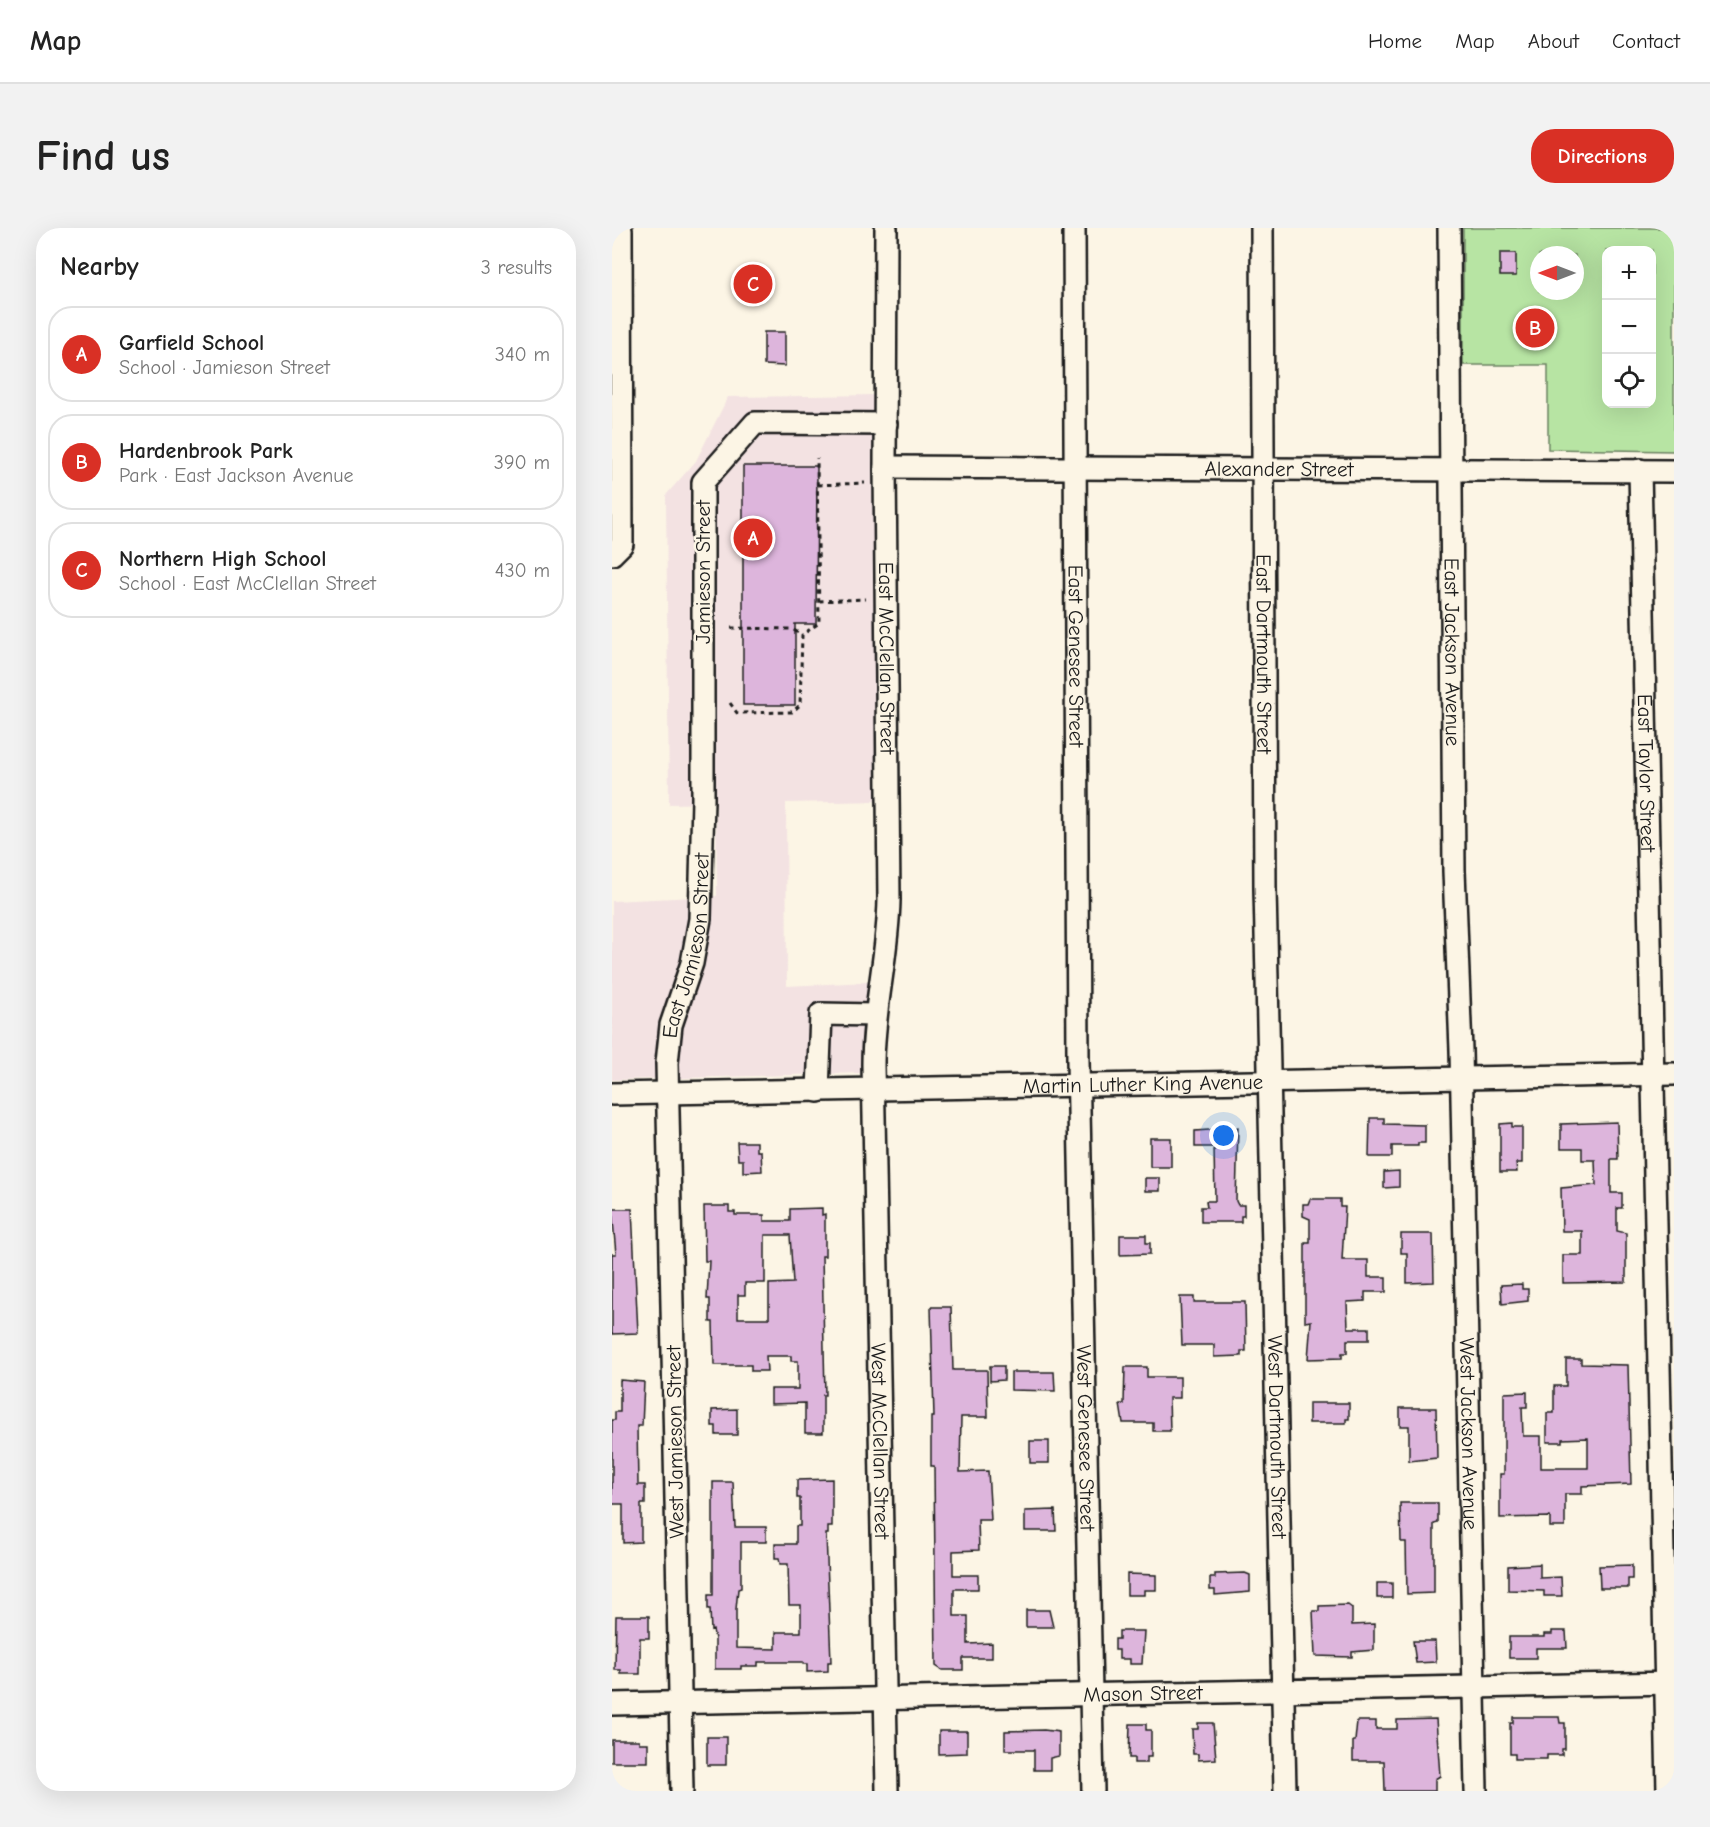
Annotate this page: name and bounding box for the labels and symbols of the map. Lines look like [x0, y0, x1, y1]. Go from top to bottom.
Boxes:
north arrow [1530, 246, 1584, 300]
pin: C [734, 262, 772, 306]
pin: B [1516, 306, 1554, 350]
street label: Alexander Street [1204, 457, 1355, 481]
street label: Jamieson Street [691, 499, 715, 644]
pin: A [734, 516, 772, 560]
street label: East Dartmouth Street [1251, 554, 1276, 755]
street label: East Jackson Avenue [1440, 558, 1465, 746]
street label: East McClellan Street [874, 562, 900, 755]
street label: East Genesee Street [1064, 565, 1088, 748]
street label: East Taylor Street [1633, 694, 1660, 853]
street label: East Jamieson Street [658, 852, 714, 1039]
street label: Martin Luther King Avenue [1022, 1070, 1263, 1098]
your location [1209, 1121, 1238, 1150]
street label: West Dartmouth Street [1263, 1335, 1291, 1540]
street label: West Jackson Avenue [1455, 1337, 1483, 1530]
street label: West McClellan Street [866, 1343, 894, 1540]
street label: West Jamieson Street [661, 1344, 689, 1539]
street label: West Genesee Street [1072, 1345, 1100, 1532]
street label: Mason Street [1083, 1680, 1204, 1707]

